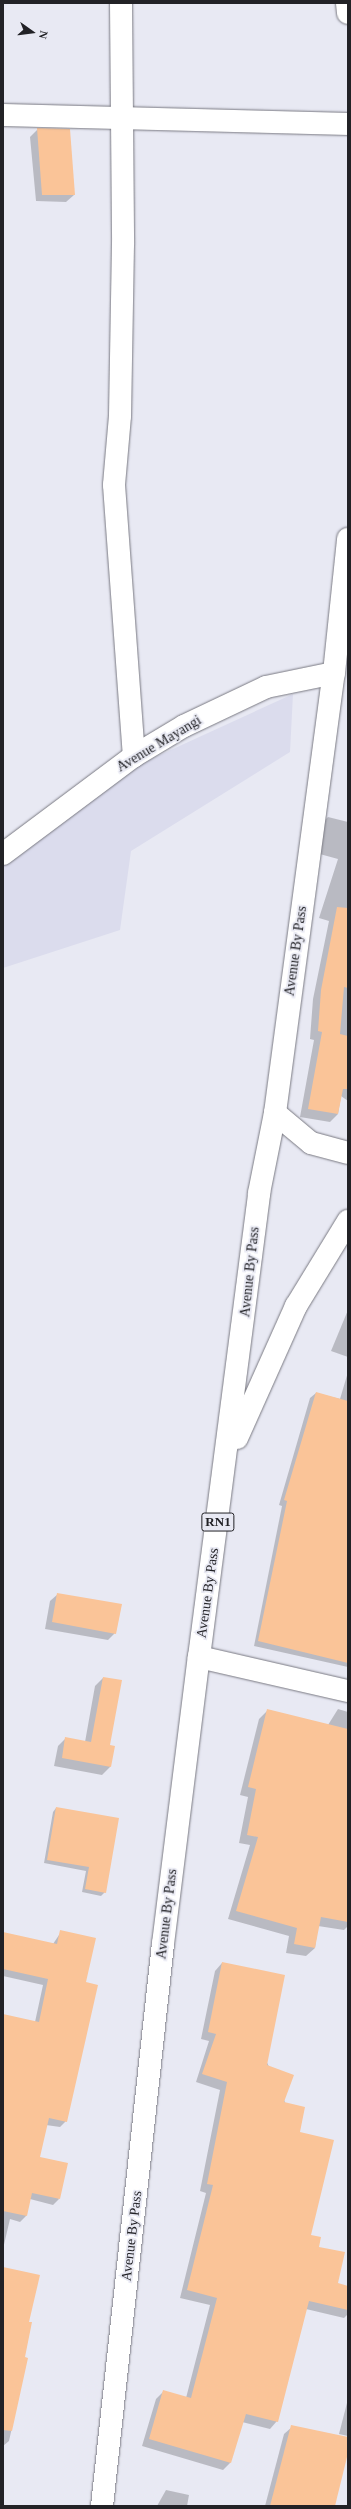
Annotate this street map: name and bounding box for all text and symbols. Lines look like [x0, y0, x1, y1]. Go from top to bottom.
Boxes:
north arrow [12, 12, 52, 52]
text: N [37, 30, 50, 40]
street label: Avenue Mayangi [114, 712, 204, 776]
street label: Avenue By Pass [281, 905, 311, 997]
street label: Avenue By Pass [237, 1226, 263, 1318]
road number: RN1 [201, 1511, 235, 1533]
street label: Avenue By Pass [193, 1547, 223, 1639]
street label: Avenue By Pass [153, 1868, 181, 1960]
street label: Avenue By Pass [118, 2190, 146, 2282]

